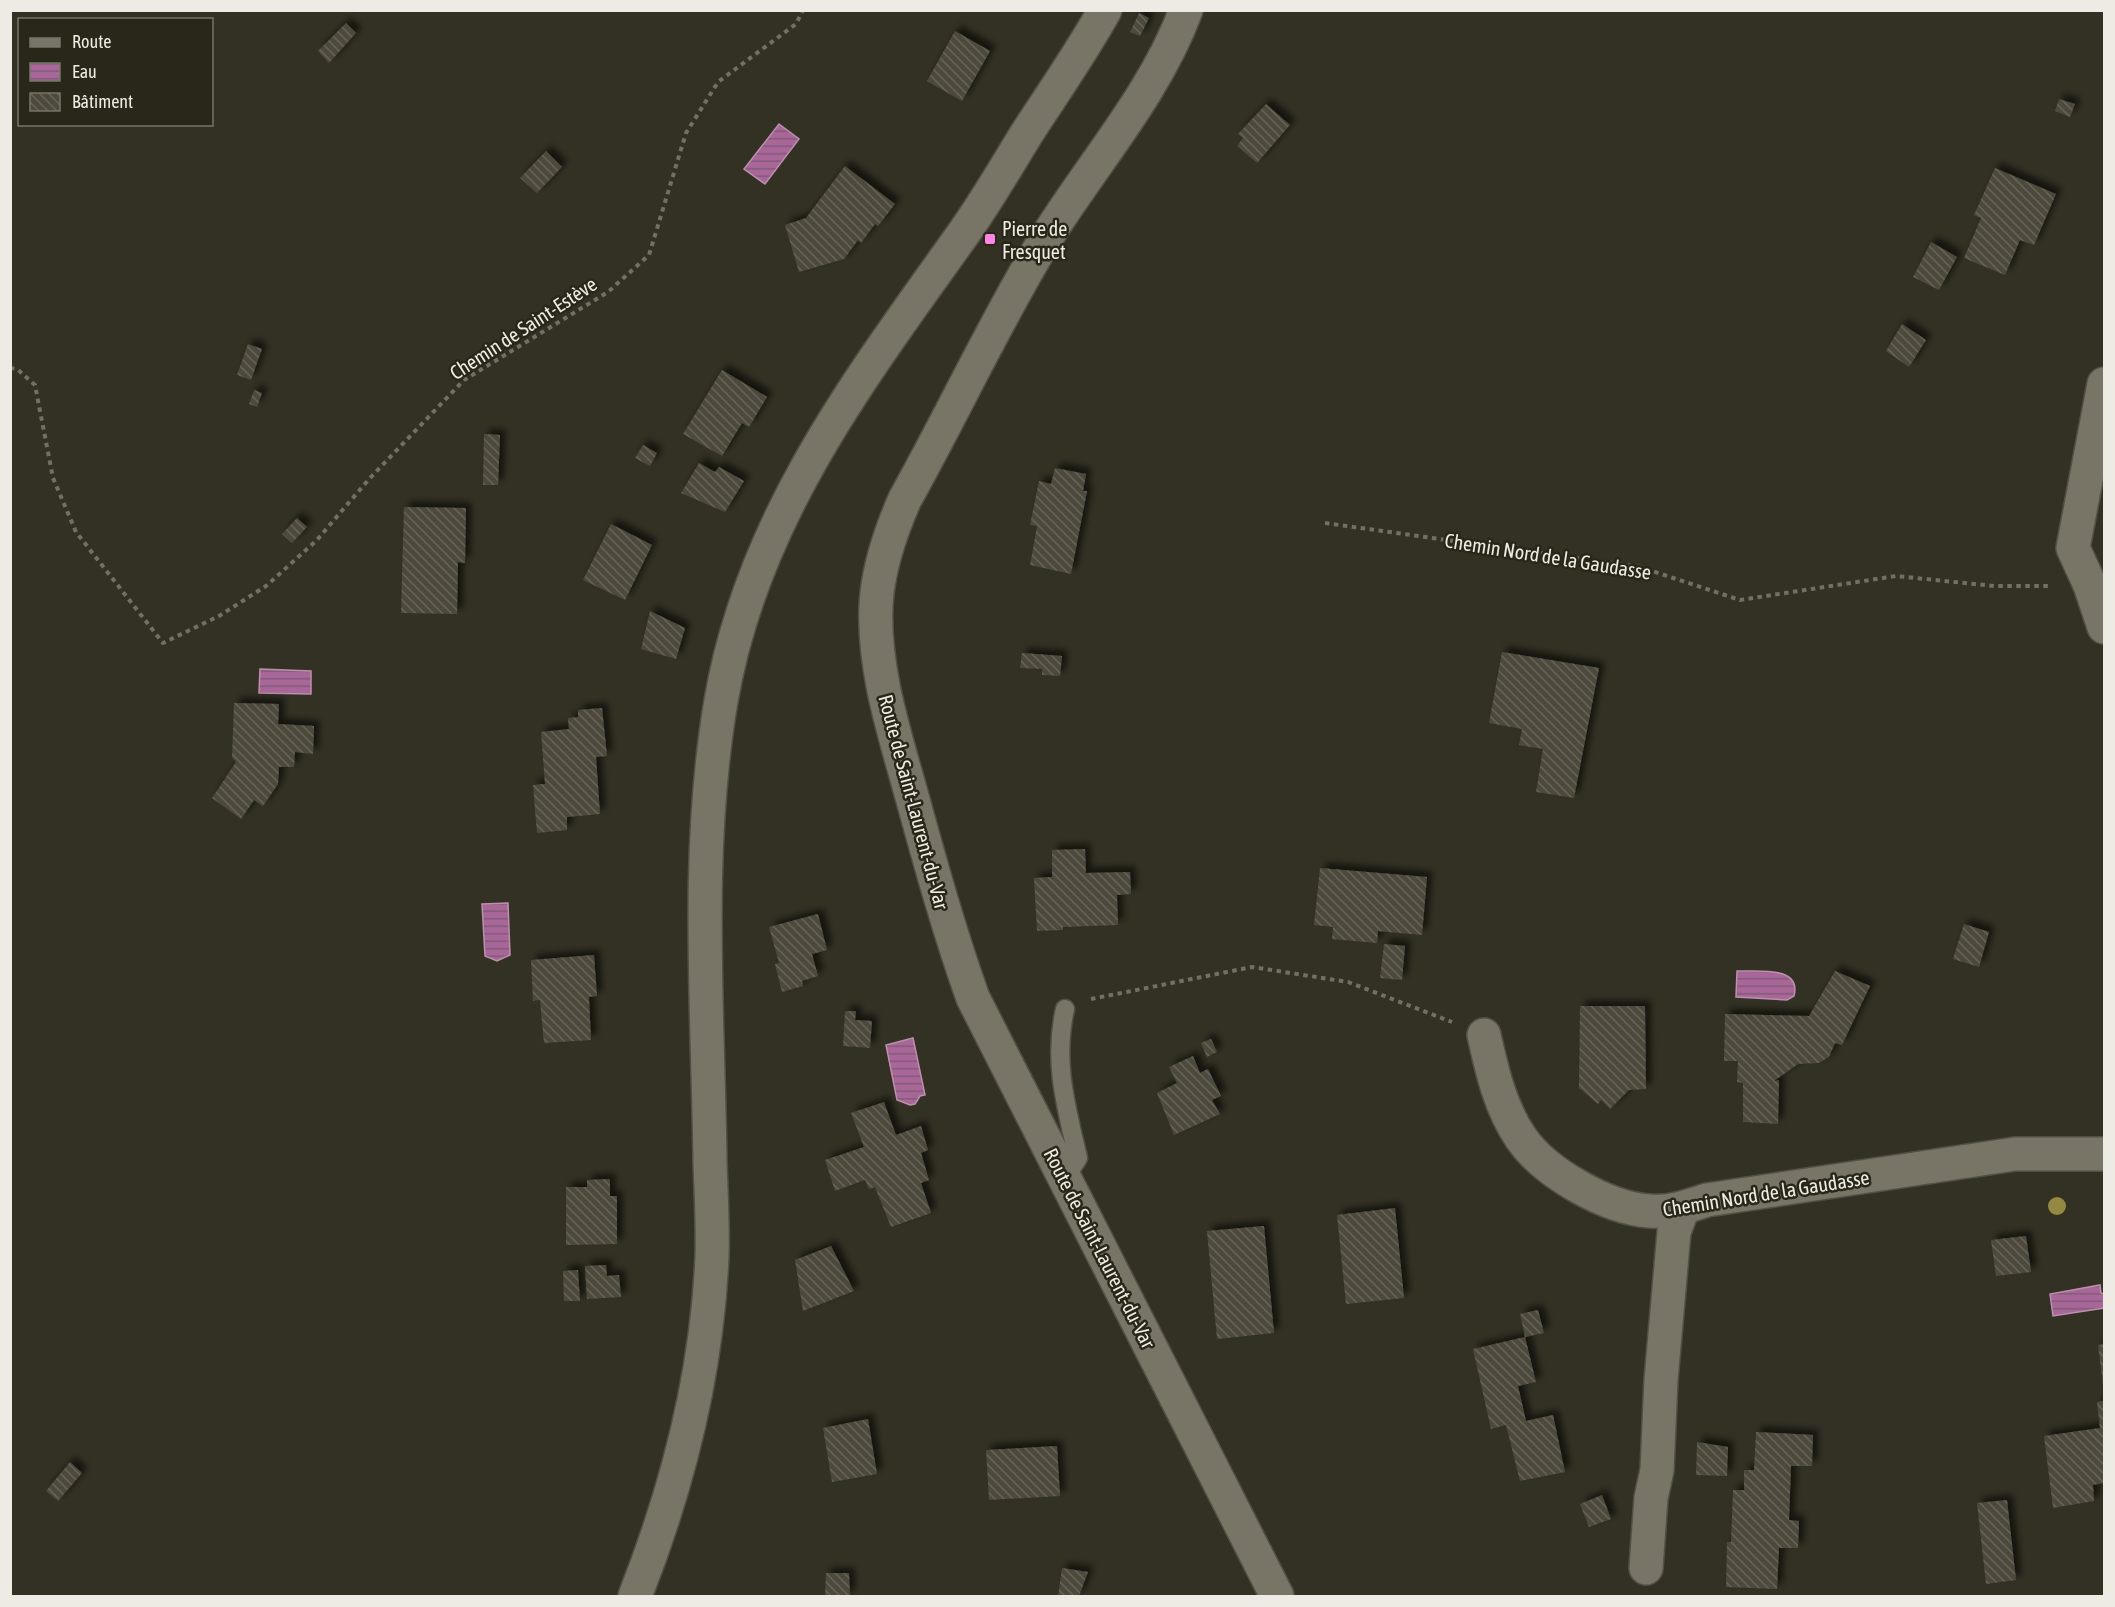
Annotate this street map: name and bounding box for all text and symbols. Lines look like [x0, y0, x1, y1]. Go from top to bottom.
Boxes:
legend [18, 18, 213, 126]
text: Route [72, 31, 111, 52]
text: Eau [72, 61, 97, 82]
text: Bâtiment [72, 91, 133, 112]
place label: Pierre de Fresquet [1002, 217, 1067, 263]
marker: Pierre de Fresquet [983, 232, 997, 246]
street label: Chemin de Saint-Estève [445, 272, 601, 384]
street label: Chemin Nord de la Gaudasse [1443, 528, 1653, 584]
street label: Route de Saint-Laurent-du-Var [874, 692, 954, 913]
street label: Route de Saint-Laurent-du-Var [1040, 1144, 1161, 1353]
street label: Chemin Nord de la Gaudasse [1661, 1165, 1871, 1221]

